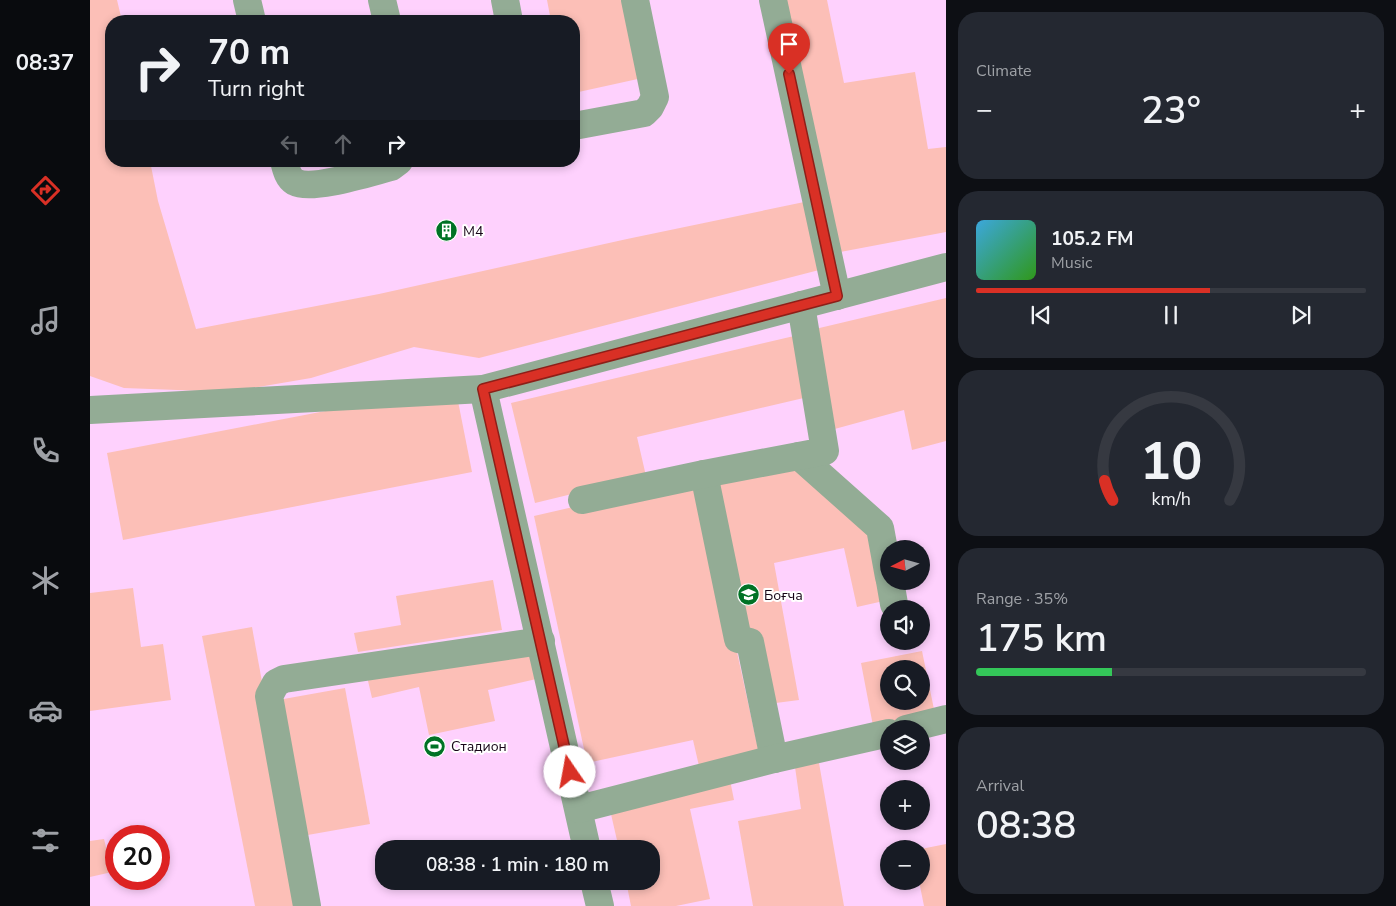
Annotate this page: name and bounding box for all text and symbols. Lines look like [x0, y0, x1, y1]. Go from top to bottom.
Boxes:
pin [768, 23, 810, 74]
text: 70 m [208, 29, 290, 76]
icon: arrive [775, 30, 803, 58]
icon: right [125, 35, 190, 100]
text: 08:37 [16, 48, 74, 78]
text: Climate [976, 60, 1031, 82]
text: Turn right [208, 74, 304, 104]
text: 23° [1141, 85, 1201, 136]
text: − [976, 91, 993, 129]
text: + [1349, 91, 1366, 129]
icon: left [276, 130, 304, 158]
icon: ahead [329, 130, 357, 158]
icon: right [382, 130, 410, 158]
icon: directions [28, 173, 63, 208]
building icon: М4 [435, 219, 459, 243]
place label: М4 [463, 222, 483, 241]
text: 105.2 FM [1051, 226, 1134, 252]
text: Music [1051, 252, 1092, 274]
icon: previous [1027, 301, 1055, 329]
icon: pause [1157, 301, 1185, 329]
icon: next [1287, 301, 1315, 329]
icon: music [28, 303, 63, 338]
text: 10 [1140, 426, 1202, 497]
icon: phone [28, 433, 63, 468]
text: km/h [1151, 487, 1191, 511]
north arrow [880, 540, 930, 590]
map controls [880, 540, 930, 890]
icon: climate [28, 563, 63, 598]
school or university icon: Боғча [736, 583, 760, 607]
place label: Боғча [764, 586, 803, 605]
text: Range · 35% [976, 588, 1068, 610]
button: sound [880, 600, 930, 650]
text: 175 km [976, 613, 1107, 664]
button: search [880, 660, 930, 710]
icon: car [28, 693, 63, 728]
button: layers [880, 720, 930, 770]
sports icon: Стадион [423, 734, 447, 758]
place label: Стадион [451, 737, 507, 756]
position arrow [543, 745, 595, 797]
text: Arrival [976, 775, 1024, 797]
button: + [880, 780, 930, 830]
text: 08:38 [976, 800, 1076, 851]
icon: filters [28, 823, 63, 858]
speed limit sign: 20 [105, 825, 170, 890]
button: − [880, 840, 930, 890]
text: 08:38 · 1 min · 180 m [426, 852, 609, 878]

